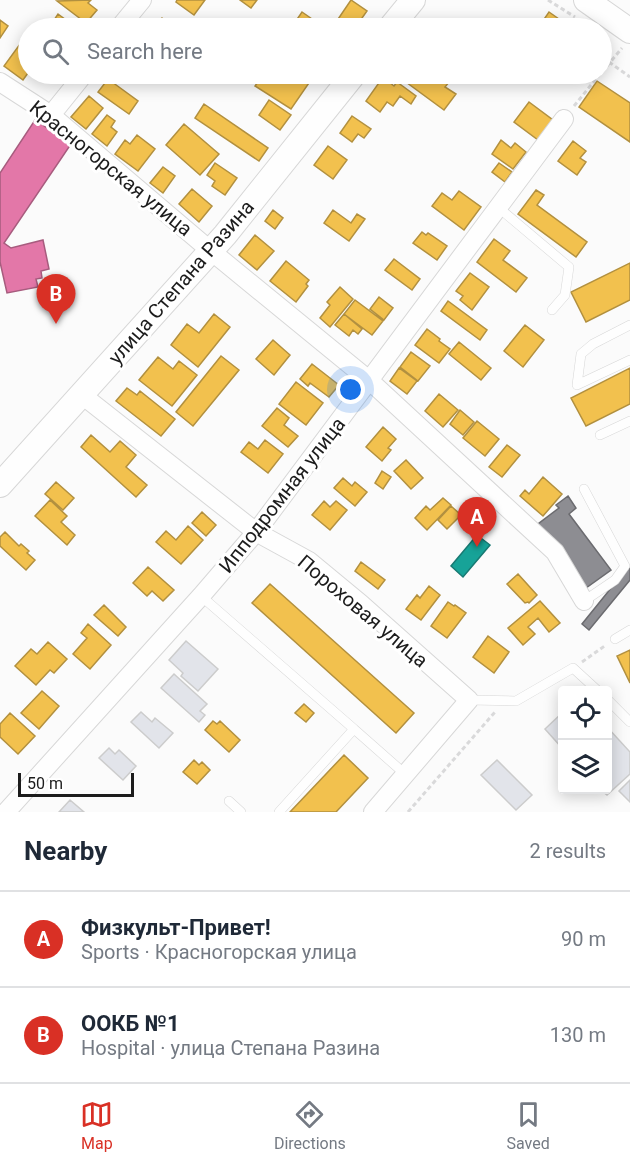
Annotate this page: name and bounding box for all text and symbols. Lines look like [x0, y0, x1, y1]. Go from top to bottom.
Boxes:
search box [18, 18, 612, 84]
icon: search [39, 35, 72, 68]
text: Search here [87, 39, 203, 64]
street label: Красногорская улица [25, 95, 197, 241]
street label: улица Степана Разина [103, 195, 259, 369]
pin: B [36, 274, 76, 324]
your location [336, 375, 365, 404]
street label: Ипподромная улица [214, 412, 350, 578]
pin: A [458, 498, 496, 547]
street label: Пороховая улица [293, 550, 433, 672]
map controls [558, 686, 612, 794]
button: locate [558, 686, 612, 740]
button: layers [558, 740, 612, 794]
scale bar [18, 770, 134, 798]
text: 50 m [27, 774, 63, 793]
text: Nearby [24, 836, 107, 866]
text: 2 results [530, 839, 606, 863]
text: Физкульт-Привет! [81, 915, 271, 940]
text: A [37, 927, 50, 951]
text: 90 m [561, 927, 606, 951]
text: Sports · Красногорская улица [81, 940, 357, 964]
text: ООКБ №1 [81, 1011, 180, 1036]
text: B [37, 1023, 50, 1047]
text: 130 m [550, 1023, 606, 1047]
text: Hospital · улица Степана Разина [81, 1036, 380, 1060]
tab: Map [80, 1098, 113, 1153]
tab: Directions [274, 1098, 346, 1153]
tab: Saved [506, 1098, 550, 1153]

